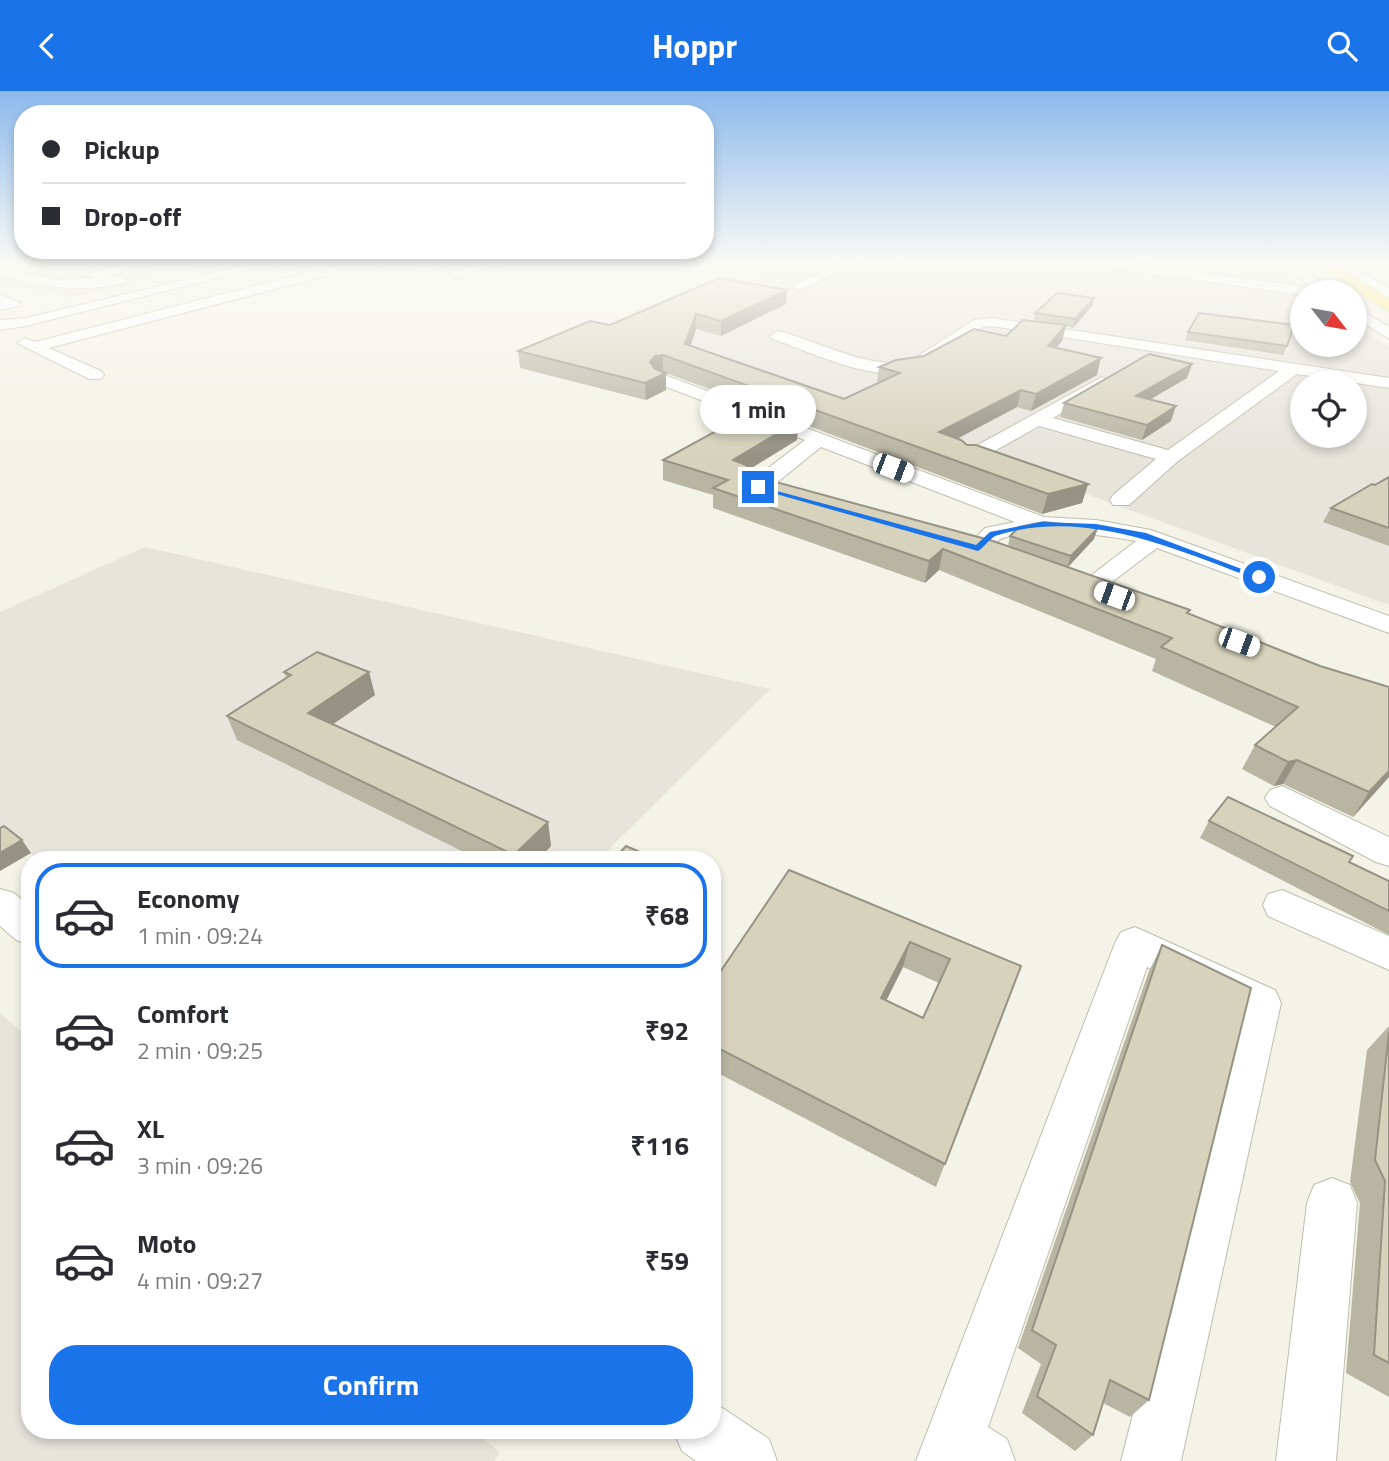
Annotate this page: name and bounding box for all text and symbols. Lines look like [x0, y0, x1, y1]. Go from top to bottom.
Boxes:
text: Hoppr [652, 22, 737, 70]
icon: back [28, 27, 66, 65]
icon: search [1323, 27, 1361, 65]
text: Pickup [84, 130, 160, 169]
text: Drop-off [84, 197, 181, 236]
north arrow [1290, 280, 1367, 357]
map controls [1290, 280, 1367, 448]
button: locate [1290, 371, 1367, 448]
callout: 1 min [700, 385, 816, 435]
text: 1 min [730, 392, 786, 427]
car [870, 451, 917, 485]
route end [742, 471, 774, 503]
route start [1243, 561, 1275, 593]
car [1091, 579, 1138, 613]
car [1216, 625, 1263, 659]
text: Economy [137, 879, 239, 918]
icon: car [53, 884, 116, 947]
text: ₹68 [645, 896, 689, 935]
text: 1 min · 09:24 [137, 918, 263, 953]
text: Comfort [137, 994, 229, 1033]
icon: car [53, 999, 116, 1062]
text: ₹92 [645, 1011, 689, 1050]
text: 2 min · 09:25 [137, 1033, 263, 1068]
text: XL [137, 1109, 164, 1148]
icon: car [53, 1114, 116, 1177]
text: ₹116 [630, 1126, 689, 1165]
text: 3 min · 09:26 [137, 1148, 263, 1183]
text: Moto [137, 1224, 196, 1263]
icon: car [53, 1229, 116, 1292]
text: ₹59 [645, 1241, 689, 1280]
text: 4 min · 09:27 [137, 1263, 263, 1298]
button: Confirm [49, 1345, 693, 1425]

